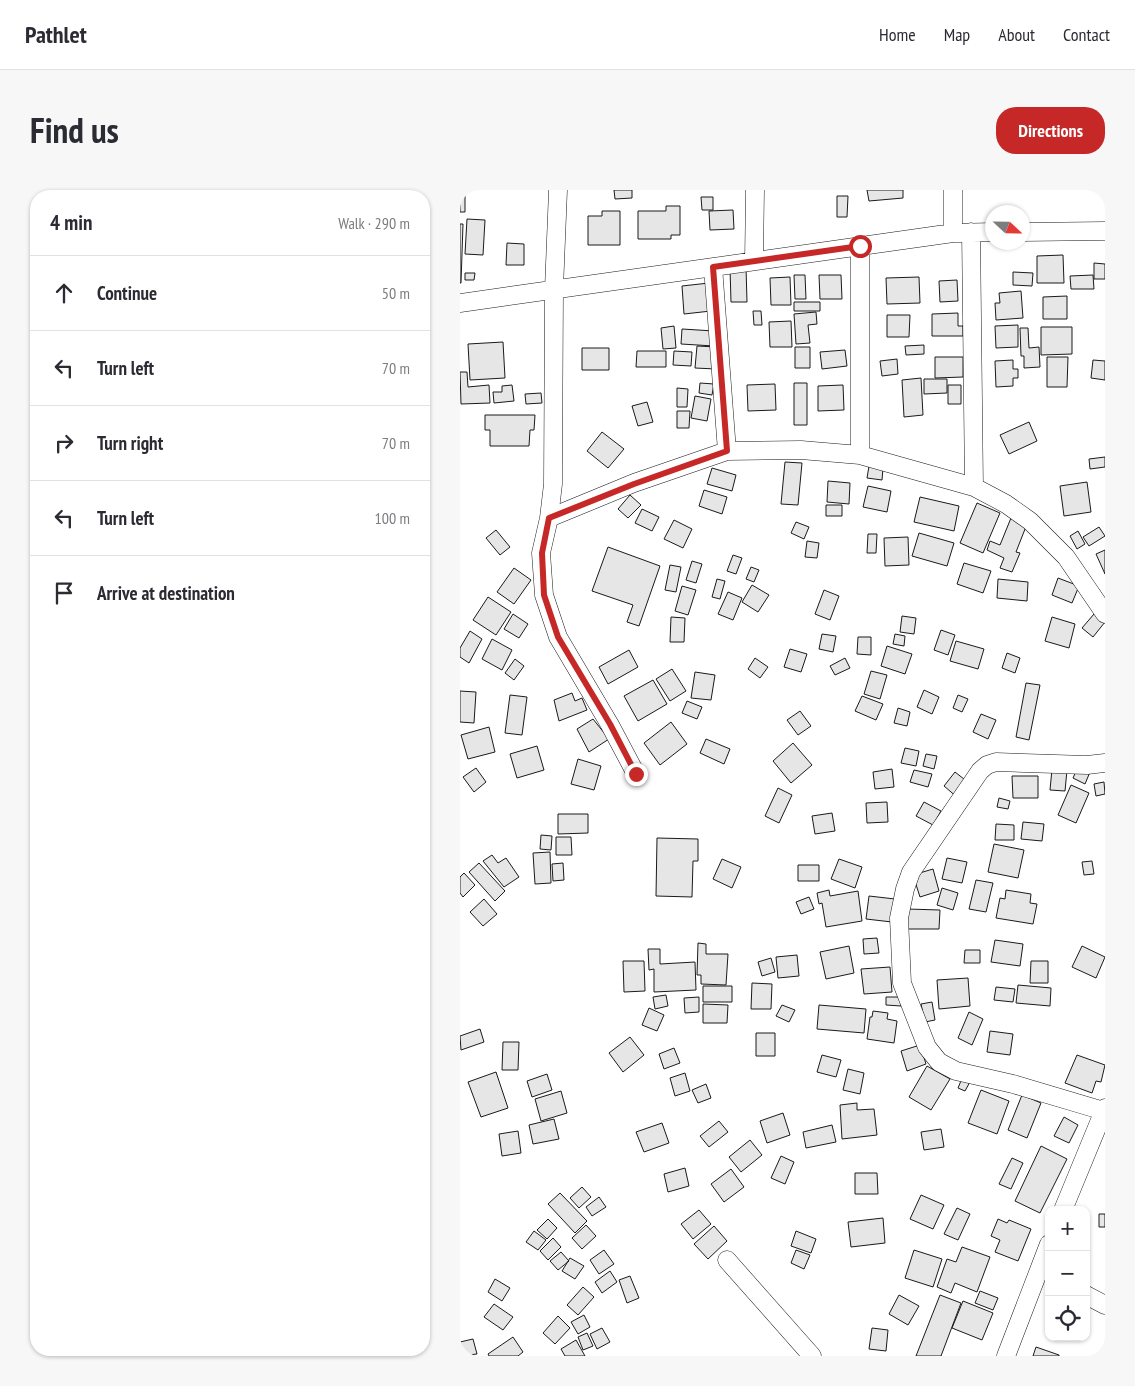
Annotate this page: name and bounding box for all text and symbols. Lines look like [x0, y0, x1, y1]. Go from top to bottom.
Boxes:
text: Pathlet [25, 19, 87, 50]
text: Home [879, 23, 916, 46]
text: Map [944, 23, 970, 46]
text: About [998, 23, 1035, 46]
text: Contact [1063, 23, 1110, 46]
text: Find us [30, 107, 119, 153]
button: Directions [996, 107, 1105, 154]
north arrow [985, 205, 1030, 250]
text: 4 min [50, 209, 92, 236]
text: Walk · 290 m [338, 213, 410, 233]
route start [849, 235, 872, 258]
icon: ahead [50, 279, 78, 307]
text: Continue [97, 281, 157, 305]
text: 50 m [382, 283, 410, 303]
icon: left [50, 354, 78, 382]
text: Turn left [97, 356, 154, 380]
text: 70 m [382, 358, 410, 378]
icon: right [50, 429, 78, 457]
text: Turn right [97, 431, 163, 455]
text: 70 m [382, 433, 410, 453]
icon: left [50, 504, 78, 532]
text: Turn left [97, 506, 154, 530]
text: 100 m [375, 508, 410, 528]
icon: arrive [50, 579, 78, 607]
text: Arrive at destination [97, 581, 235, 605]
route end [625, 763, 648, 786]
map controls [1045, 1206, 1090, 1341]
button: + [1045, 1206, 1090, 1251]
button: − [1045, 1251, 1090, 1296]
button: locate [1045, 1296, 1090, 1341]

